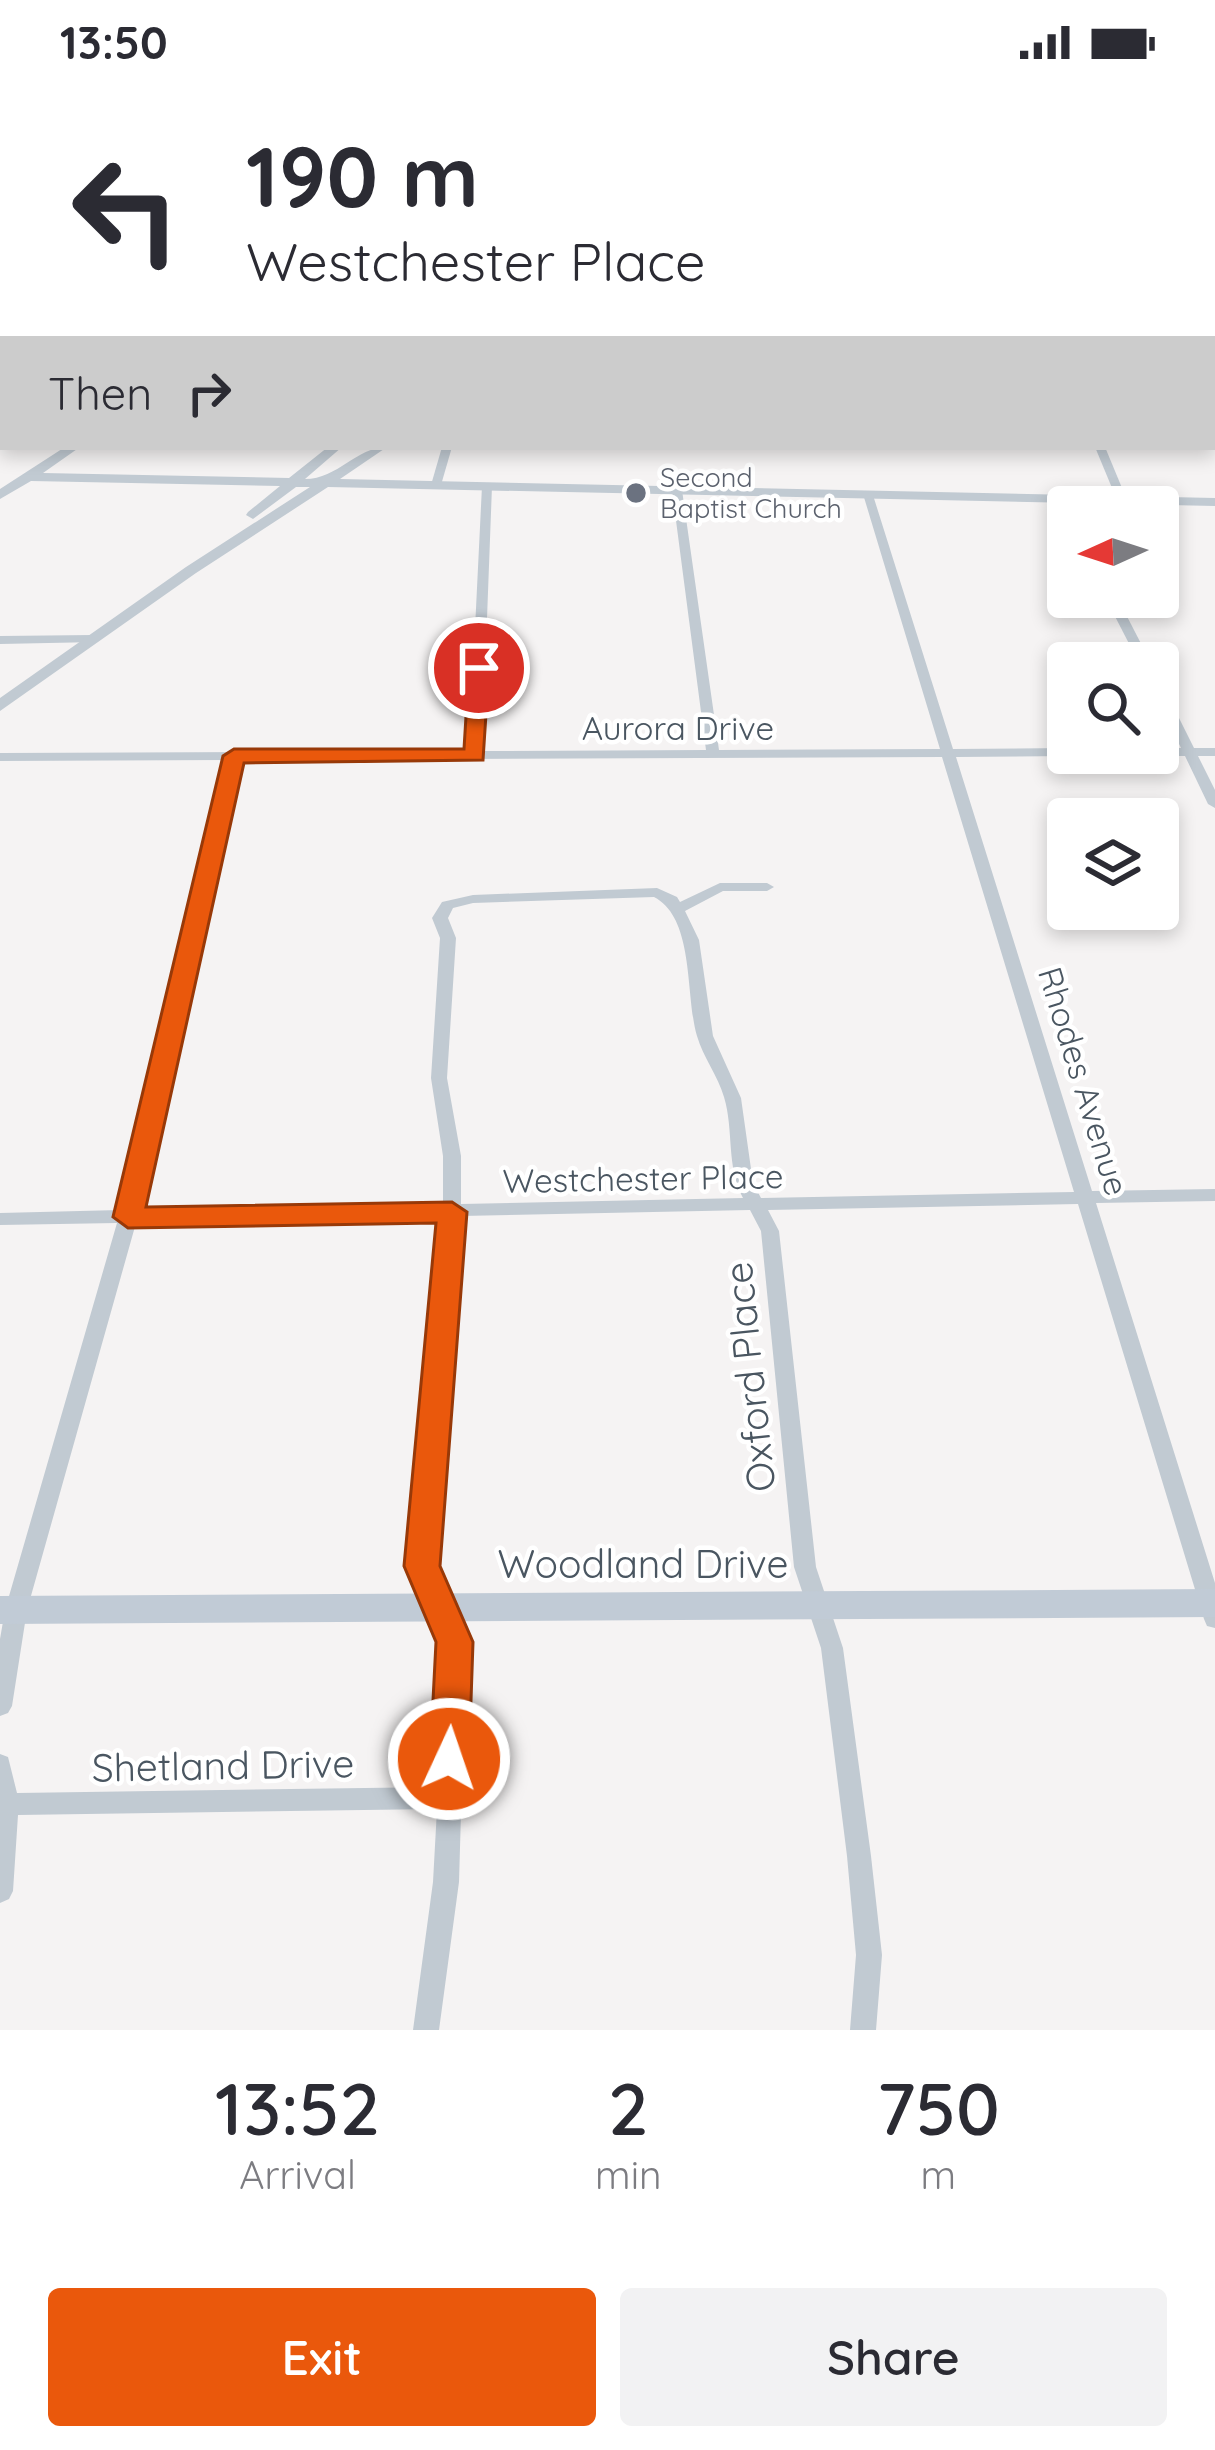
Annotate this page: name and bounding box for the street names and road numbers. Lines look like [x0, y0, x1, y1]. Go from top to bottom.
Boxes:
street label: Aurora Drive [582, 707, 774, 748]
street label: Rhodes Avenue [1030, 962, 1138, 1200]
street label: Westchester Place [502, 1155, 784, 1201]
street label: Oxford Place [713, 1260, 785, 1494]
street label: Woodland Drive [497, 1539, 789, 1588]
street label: Shetland Drive [91, 1738, 355, 1792]

